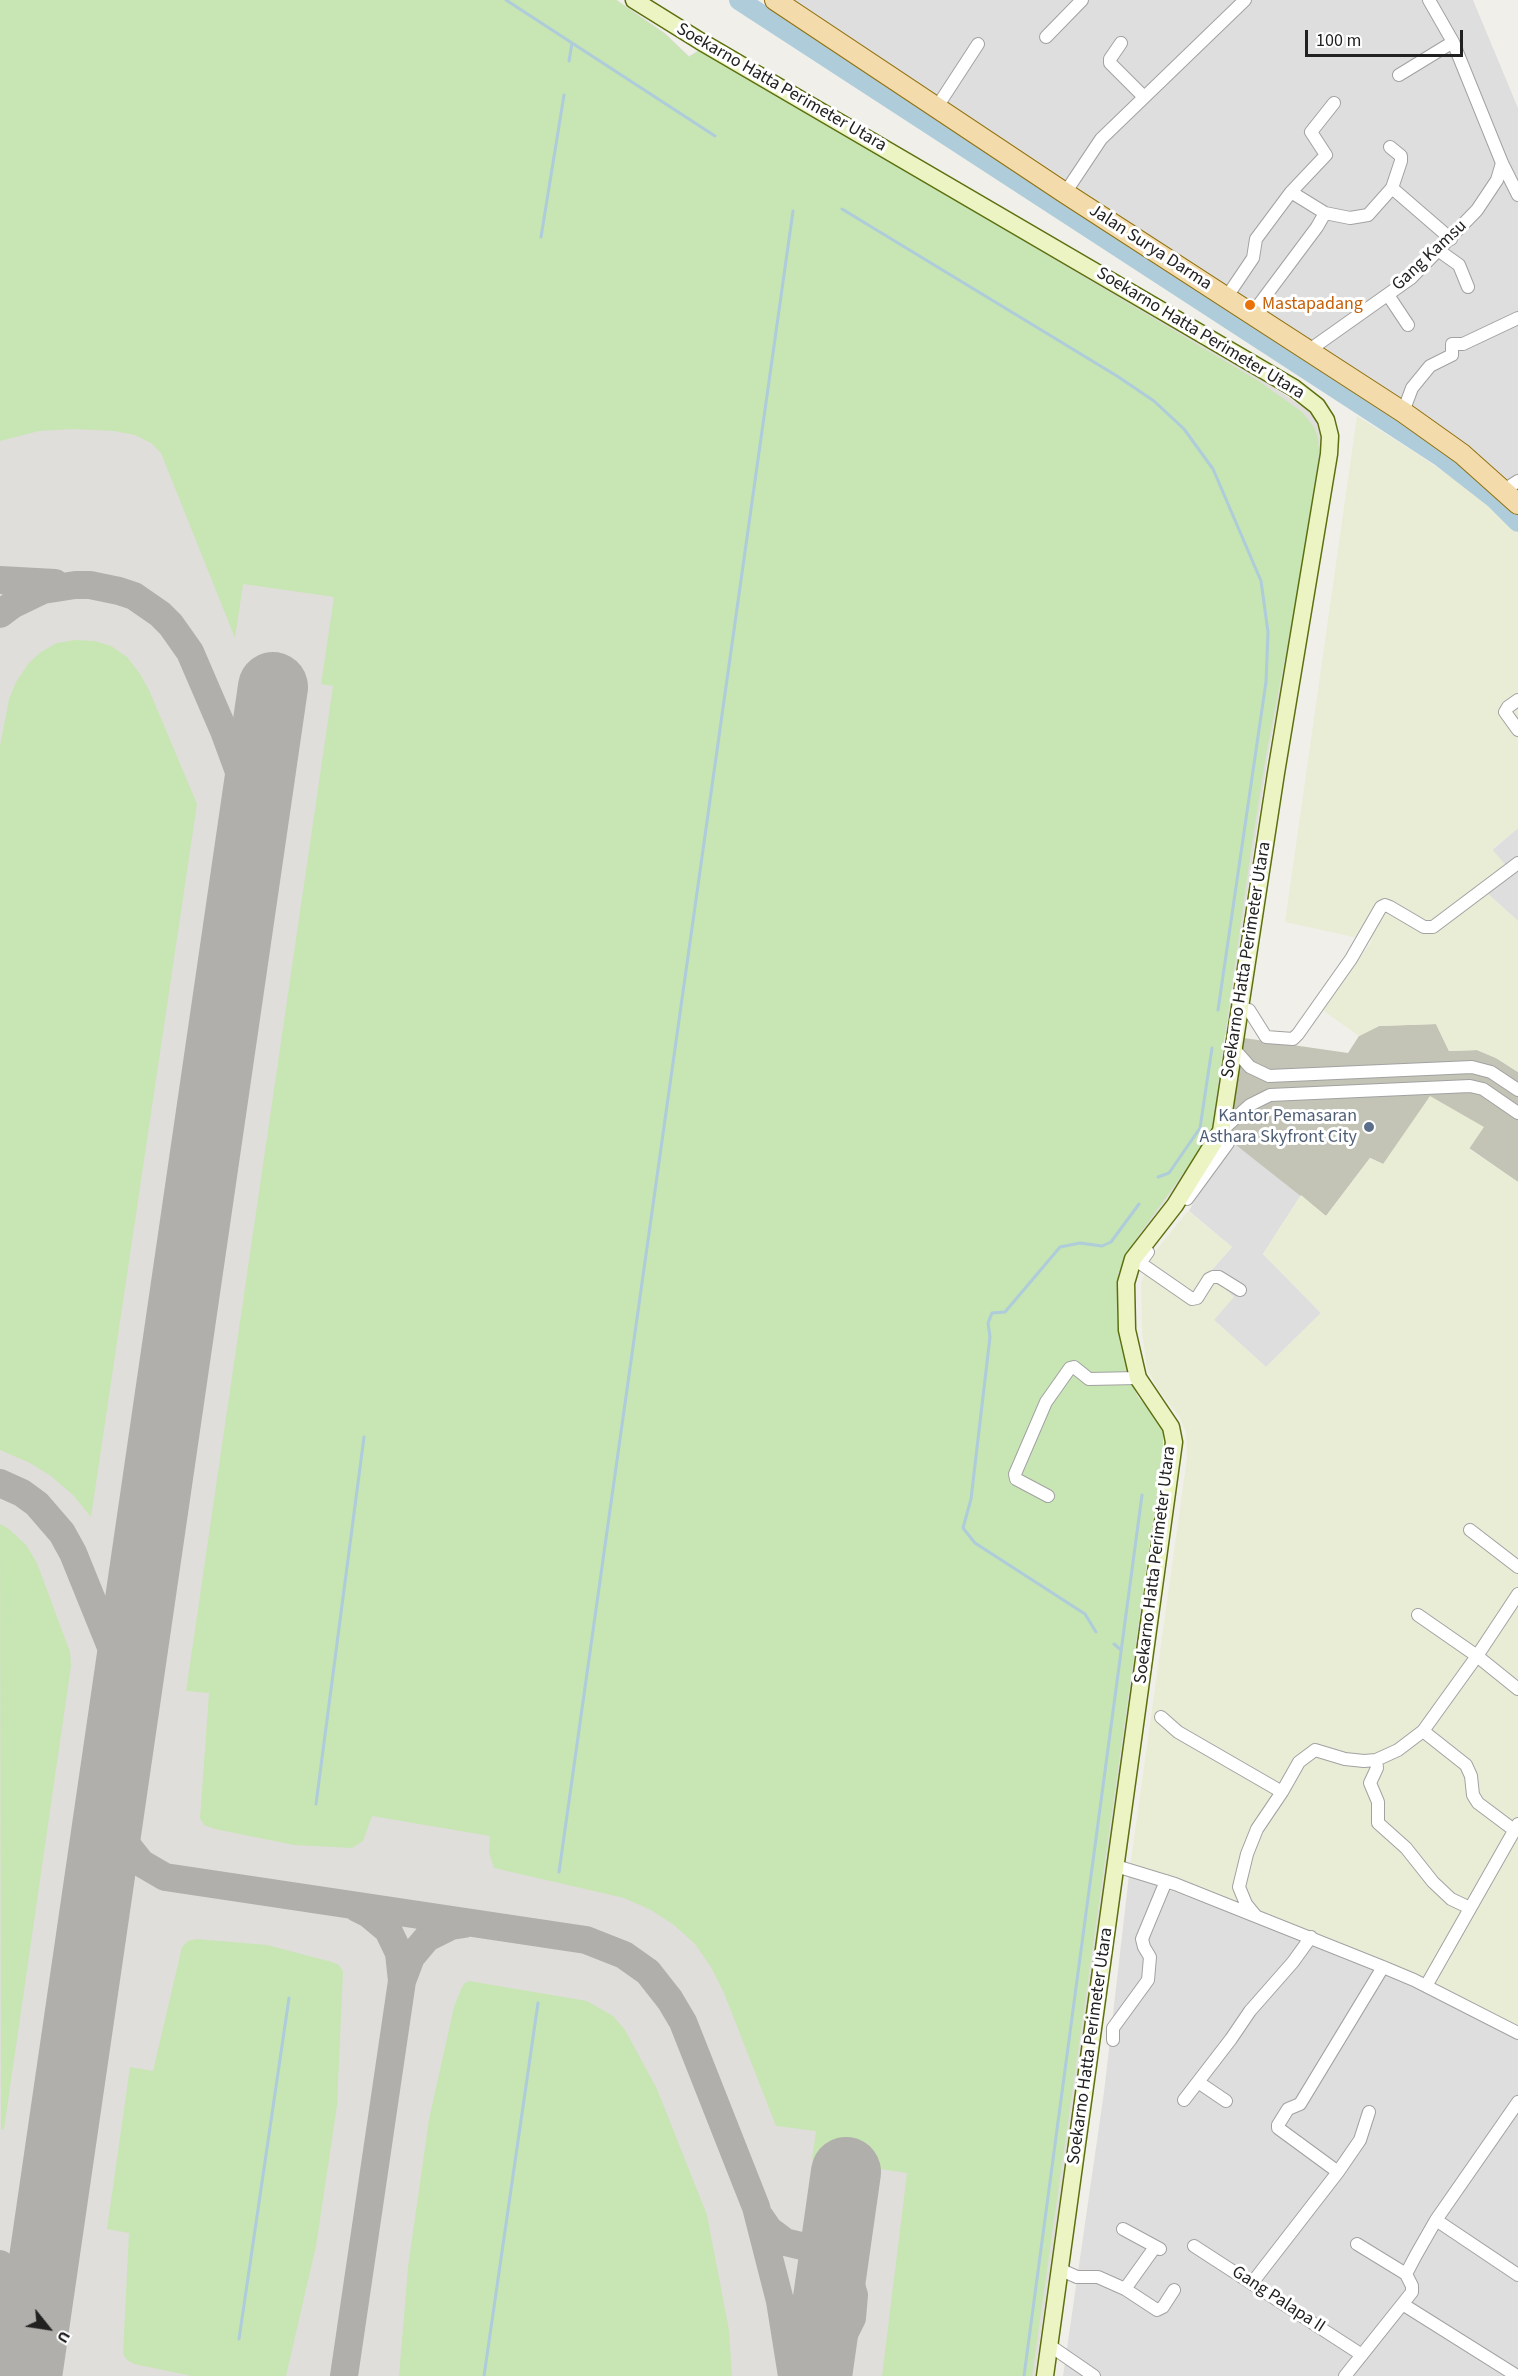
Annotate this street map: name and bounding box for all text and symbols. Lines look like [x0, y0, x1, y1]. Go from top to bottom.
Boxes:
scale bar [1308, 18, 1466, 56]
street label: Soekarno Hatta Perimeter Utara [672, 19, 890, 157]
text: 100 m [1316, 28, 1361, 53]
street label: Jalan Surya Darma [1085, 200, 1215, 296]
street label: Gang Kamsu [1388, 216, 1472, 296]
street label: Soekarno Hatta Perimeter Utara [1092, 263, 1308, 405]
place label: Mastapadang [1262, 294, 1363, 316]
marker: Mastapadang [1243, 298, 1257, 312]
street label: Soekarno Hatta Perimeter Utara [1218, 840, 1276, 1080]
place label: Kantor Pemasaran Asthara Skyfront City [1199, 1106, 1357, 1148]
marker: Kantor Pemasaran Asthara Skyfront City [1362, 1120, 1376, 1134]
street label: Soekarno Hatta Perimeter Utara [1131, 1445, 1181, 1685]
street label: Soekarno Hatta Perimeter Utara [1064, 1926, 1118, 2166]
street label: Gang Palapa II [1227, 2262, 1329, 2338]
north arrow [18, 2298, 78, 2358]
text: U [51, 2327, 76, 2347]

